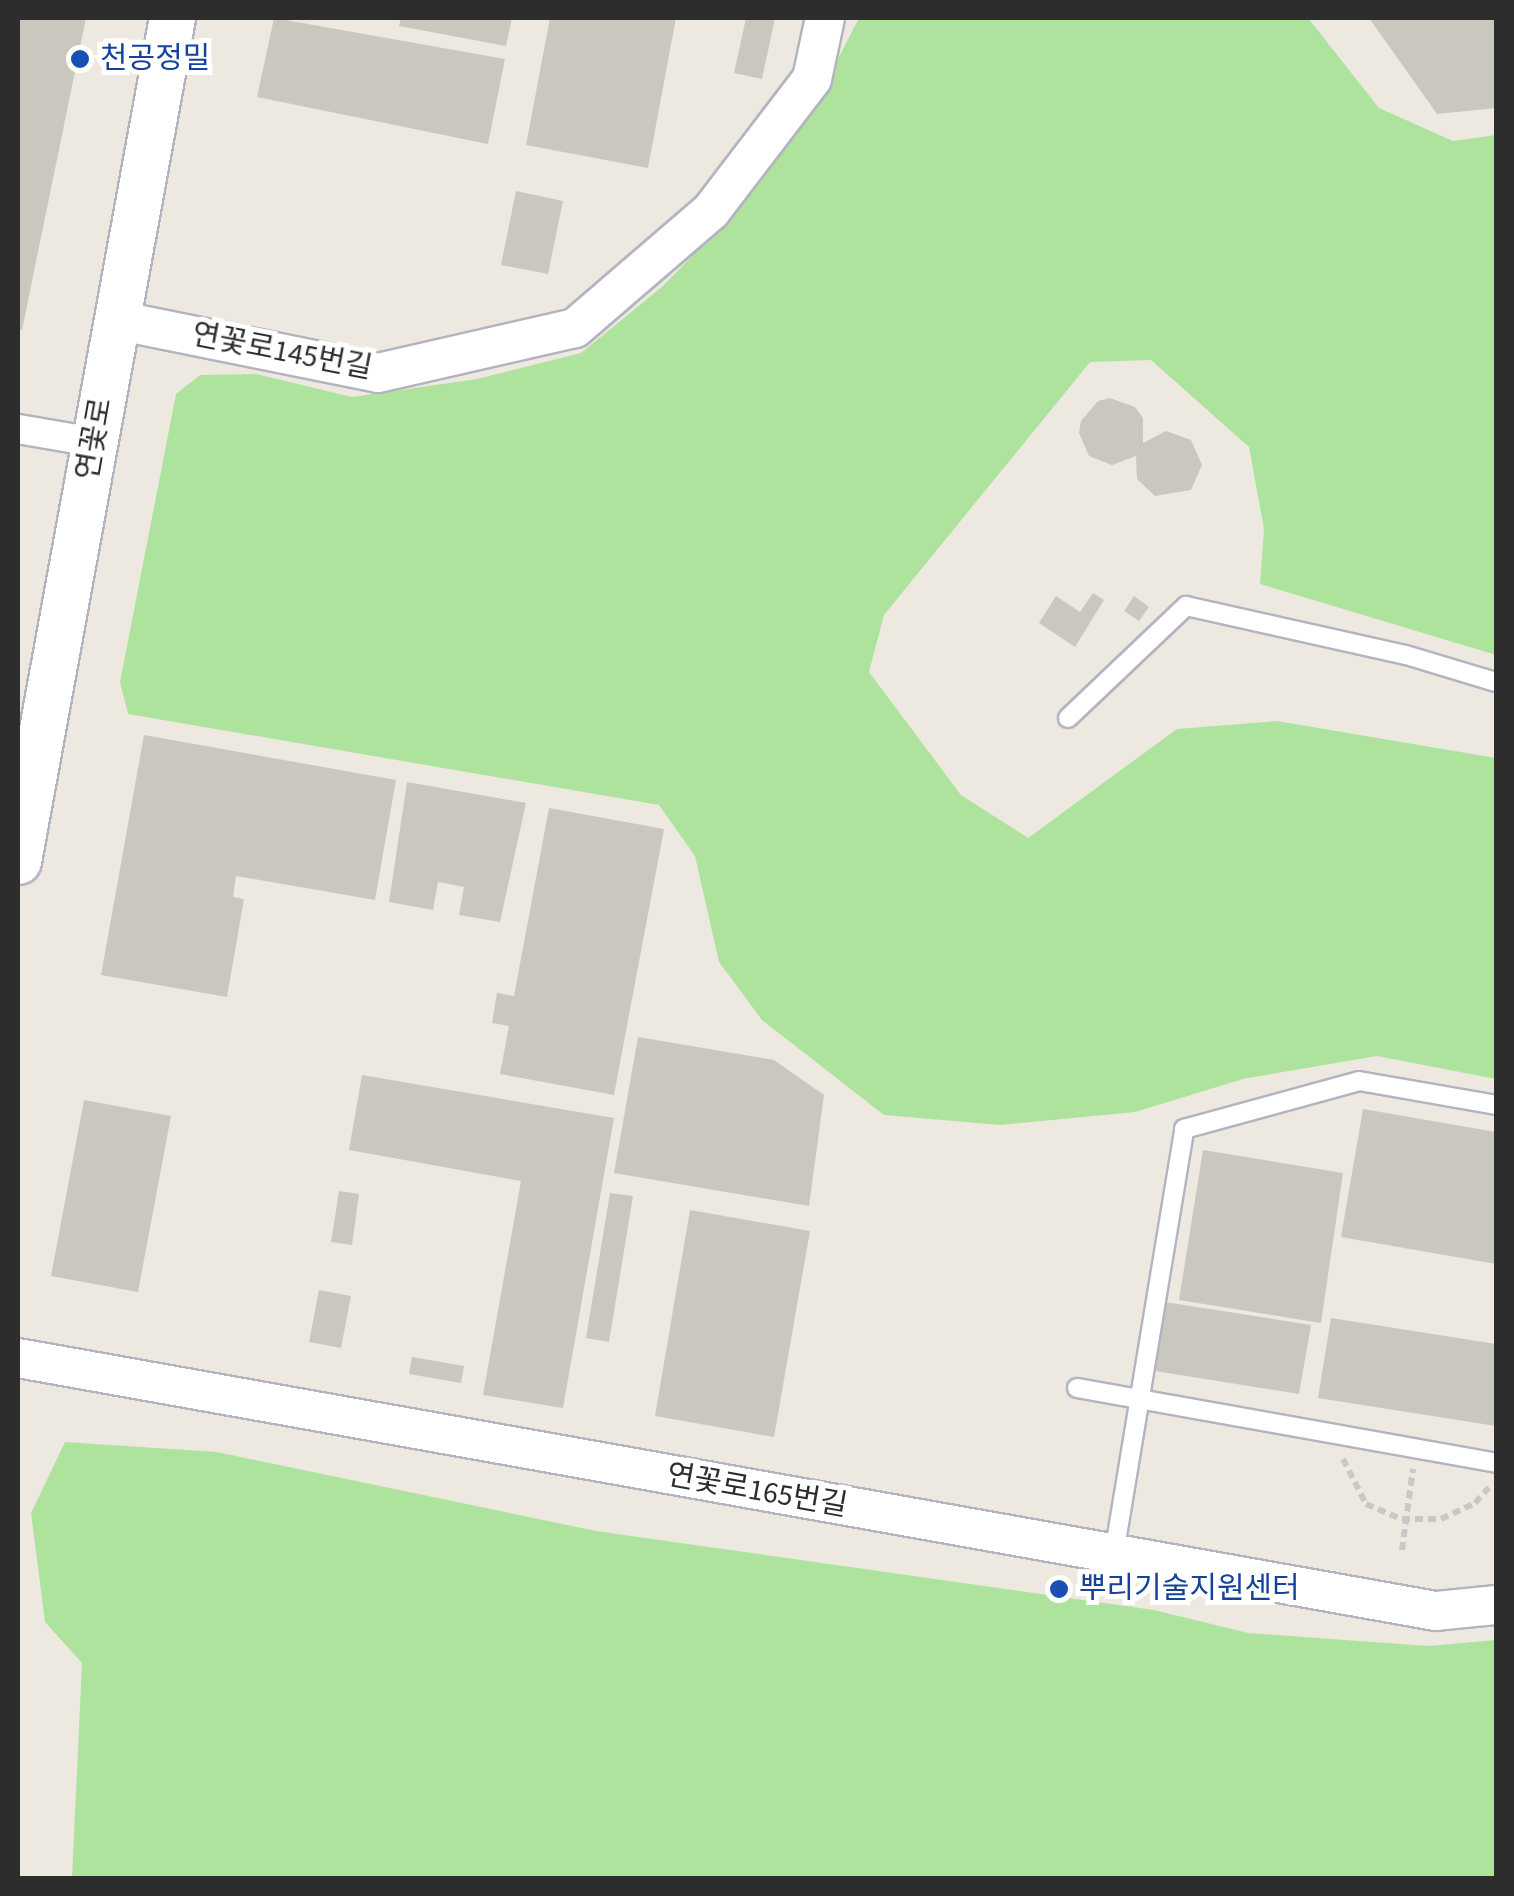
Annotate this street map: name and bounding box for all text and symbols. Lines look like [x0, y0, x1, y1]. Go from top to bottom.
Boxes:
place label: 천공정밀 [100, 41, 210, 77]
marker: 천공정밀 [69, 48, 91, 70]
street label: 연꽃로145번길 [189, 317, 375, 387]
street label: 연꽃로 [70, 395, 120, 483]
street label: 연꽃로165번길 [664, 1457, 850, 1525]
place label: 뿌리기술지원센터 [1079, 1571, 1300, 1607]
marker: 뿌리기술지원센터 [1048, 1578, 1070, 1600]

